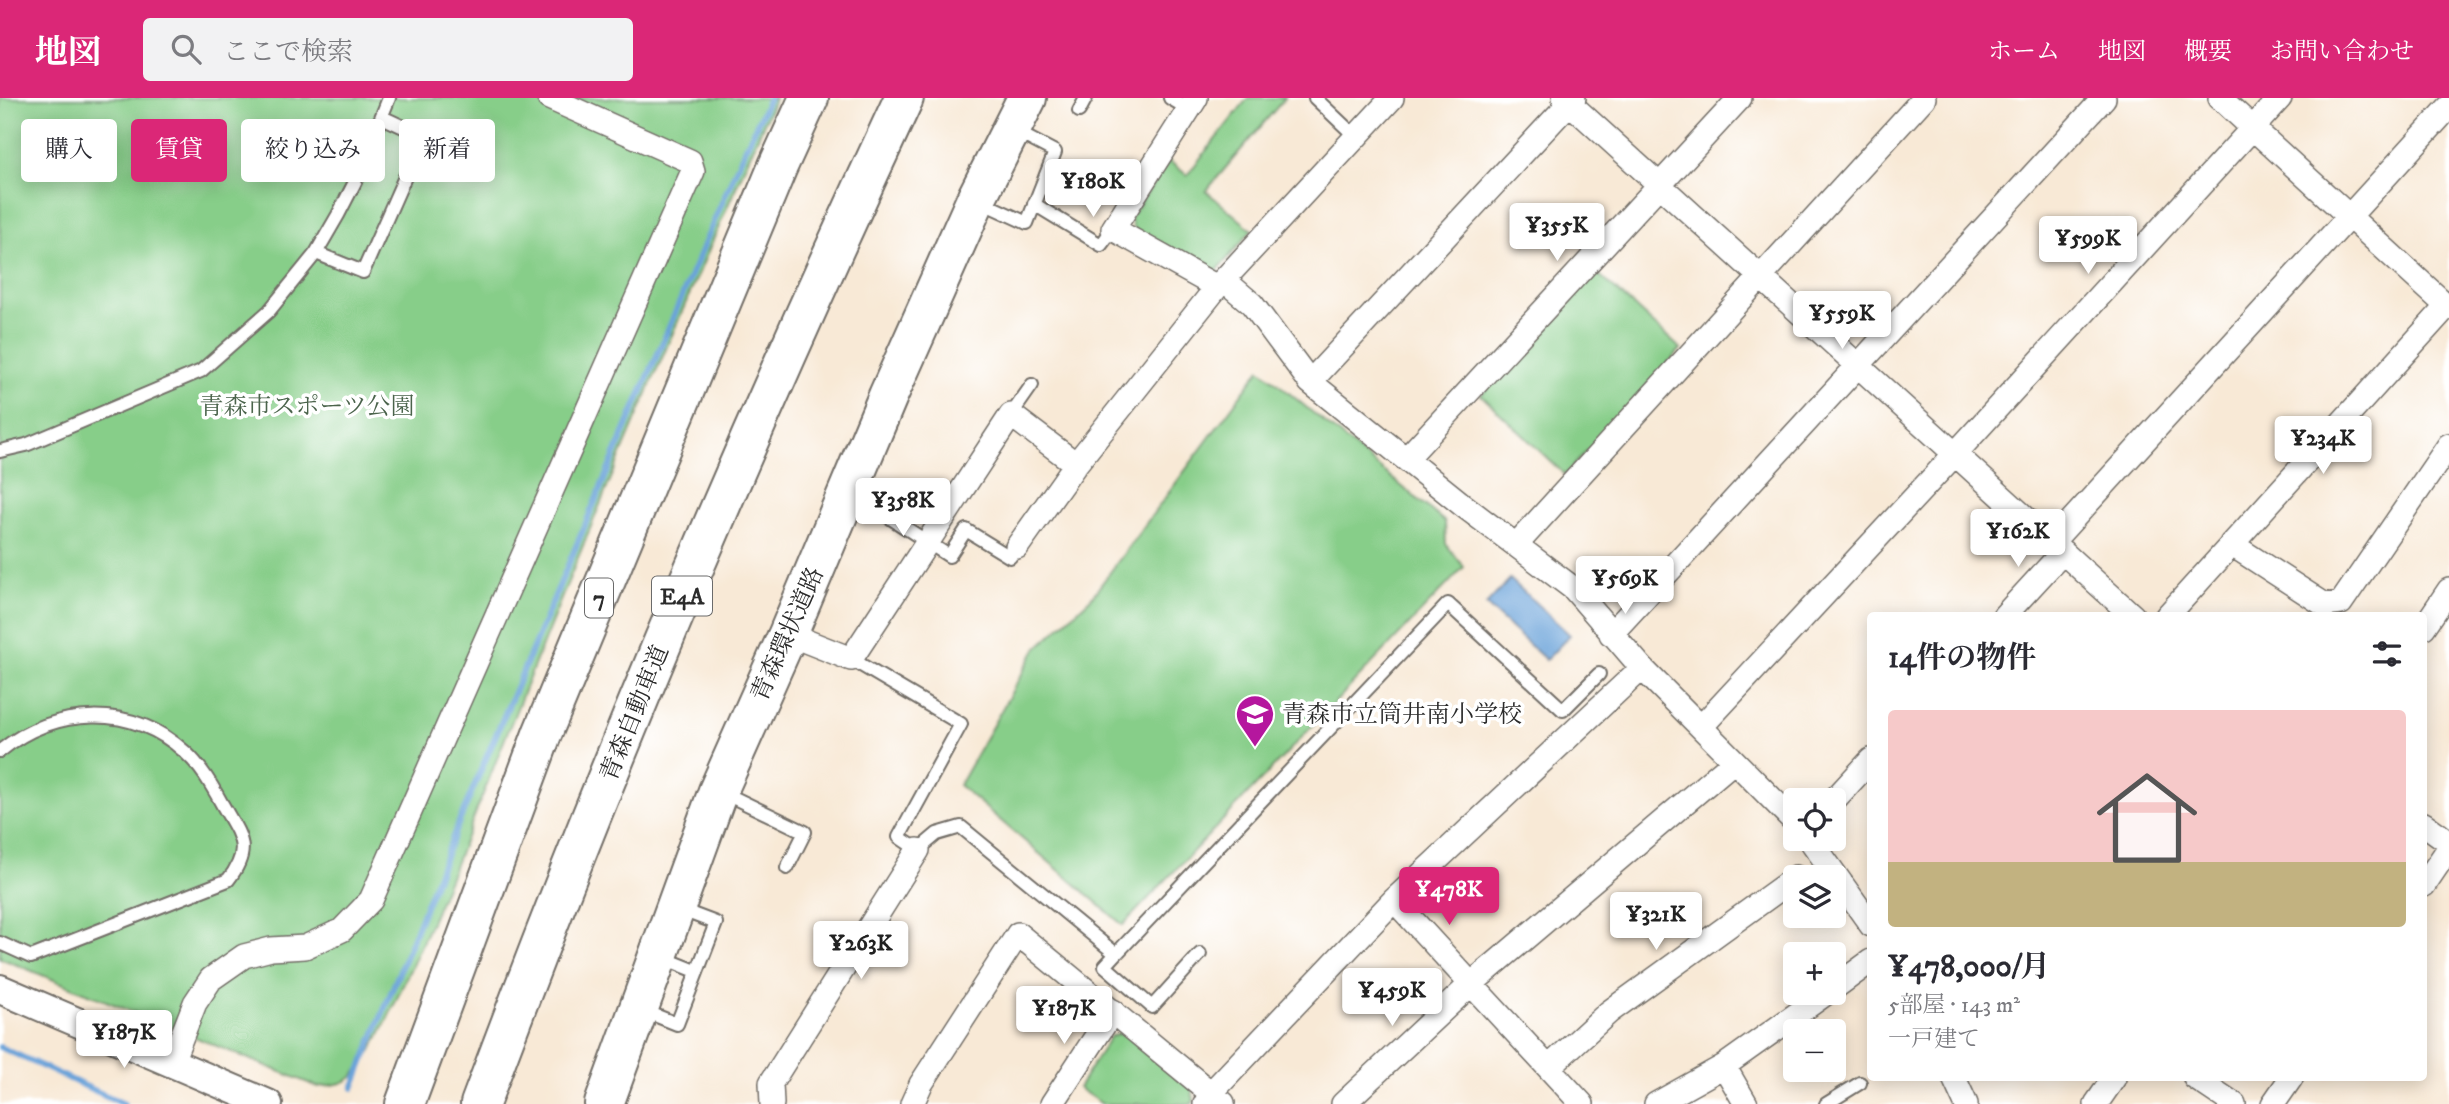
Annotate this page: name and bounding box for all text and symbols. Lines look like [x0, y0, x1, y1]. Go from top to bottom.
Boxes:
search box [143, 18, 633, 81]
icon: search [167, 30, 205, 68]
text: 地図 [35, 33, 101, 74]
text: ここで検索 [223, 36, 353, 69]
text: ホーム [1988, 37, 2060, 67]
text: 地図 [2098, 37, 2146, 67]
text: 概要 [2184, 37, 2232, 67]
text: お問い合わせ [2270, 37, 2414, 67]
chip: 購入 [21, 119, 117, 182]
chip: 賃貸 [131, 119, 227, 182]
chip: 絞り込み [241, 119, 385, 182]
chip: 新着 [399, 119, 495, 182]
pin: ¥180K [1044, 159, 1142, 219]
text: ¥180K [1061, 167, 1125, 196]
pin: ¥355K [1508, 204, 1606, 263]
text: ¥355K [1525, 211, 1589, 240]
pin: ¥599K [2039, 216, 2137, 276]
text: ¥599K [2055, 224, 2121, 253]
pin: ¥559K [1793, 292, 1891, 351]
text: ¥559K [1809, 299, 1875, 328]
park label: 青森市スポーツ公園 [199, 392, 415, 422]
pin: ¥234K [2274, 416, 2372, 476]
text: ¥234K [2291, 424, 2355, 453]
pin: ¥358K [854, 478, 952, 538]
text: ¥358K [871, 486, 935, 515]
pin: ¥162K [1969, 510, 2067, 569]
text: ¥162K [1986, 517, 2050, 546]
pin: ¥569K [1576, 556, 1674, 616]
street label: 青森環状道路 [745, 563, 831, 706]
text: ¥569K [1592, 564, 1658, 593]
road number: E4A [652, 576, 712, 616]
road number: 7 [585, 578, 613, 618]
icon: filters [2368, 635, 2406, 673]
text: 14件の物件 [1888, 640, 2036, 677]
street label: 青森自動車道 [594, 641, 676, 786]
school or university icon: 青森市立筒井南小学校 [1234, 693, 1276, 748]
place label: 青森市立筒井南小学校 [1282, 700, 1522, 730]
icon: home [2084, 755, 2210, 881]
map controls [1783, 788, 1846, 1082]
button: locate [1783, 788, 1846, 851]
button: layers [1783, 865, 1846, 928]
pin: ¥478K [1400, 868, 1498, 927]
text: ¥478K [1415, 875, 1483, 904]
pin: ¥321K [1607, 892, 1705, 952]
text: ¥321K [1626, 900, 1686, 929]
pin: ¥263K [812, 922, 910, 981]
text: ¥263K [829, 929, 893, 958]
button: + [1783, 942, 1846, 1005]
text: ¥478,000/月 [1888, 949, 2050, 986]
pin: ¥459K [1343, 968, 1441, 1028]
text: ¥459K [1358, 976, 1426, 1005]
pin: ¥187K [1015, 986, 1113, 1046]
text: 5部屋 · 143 m² [1888, 991, 2020, 1020]
text: ¥187K [1032, 994, 1096, 1023]
pin: ¥187K [75, 1010, 173, 1070]
text: ¥187K [92, 1018, 156, 1047]
button: − [1783, 1019, 1846, 1082]
text: 一戸建て [1888, 1025, 1980, 1054]

